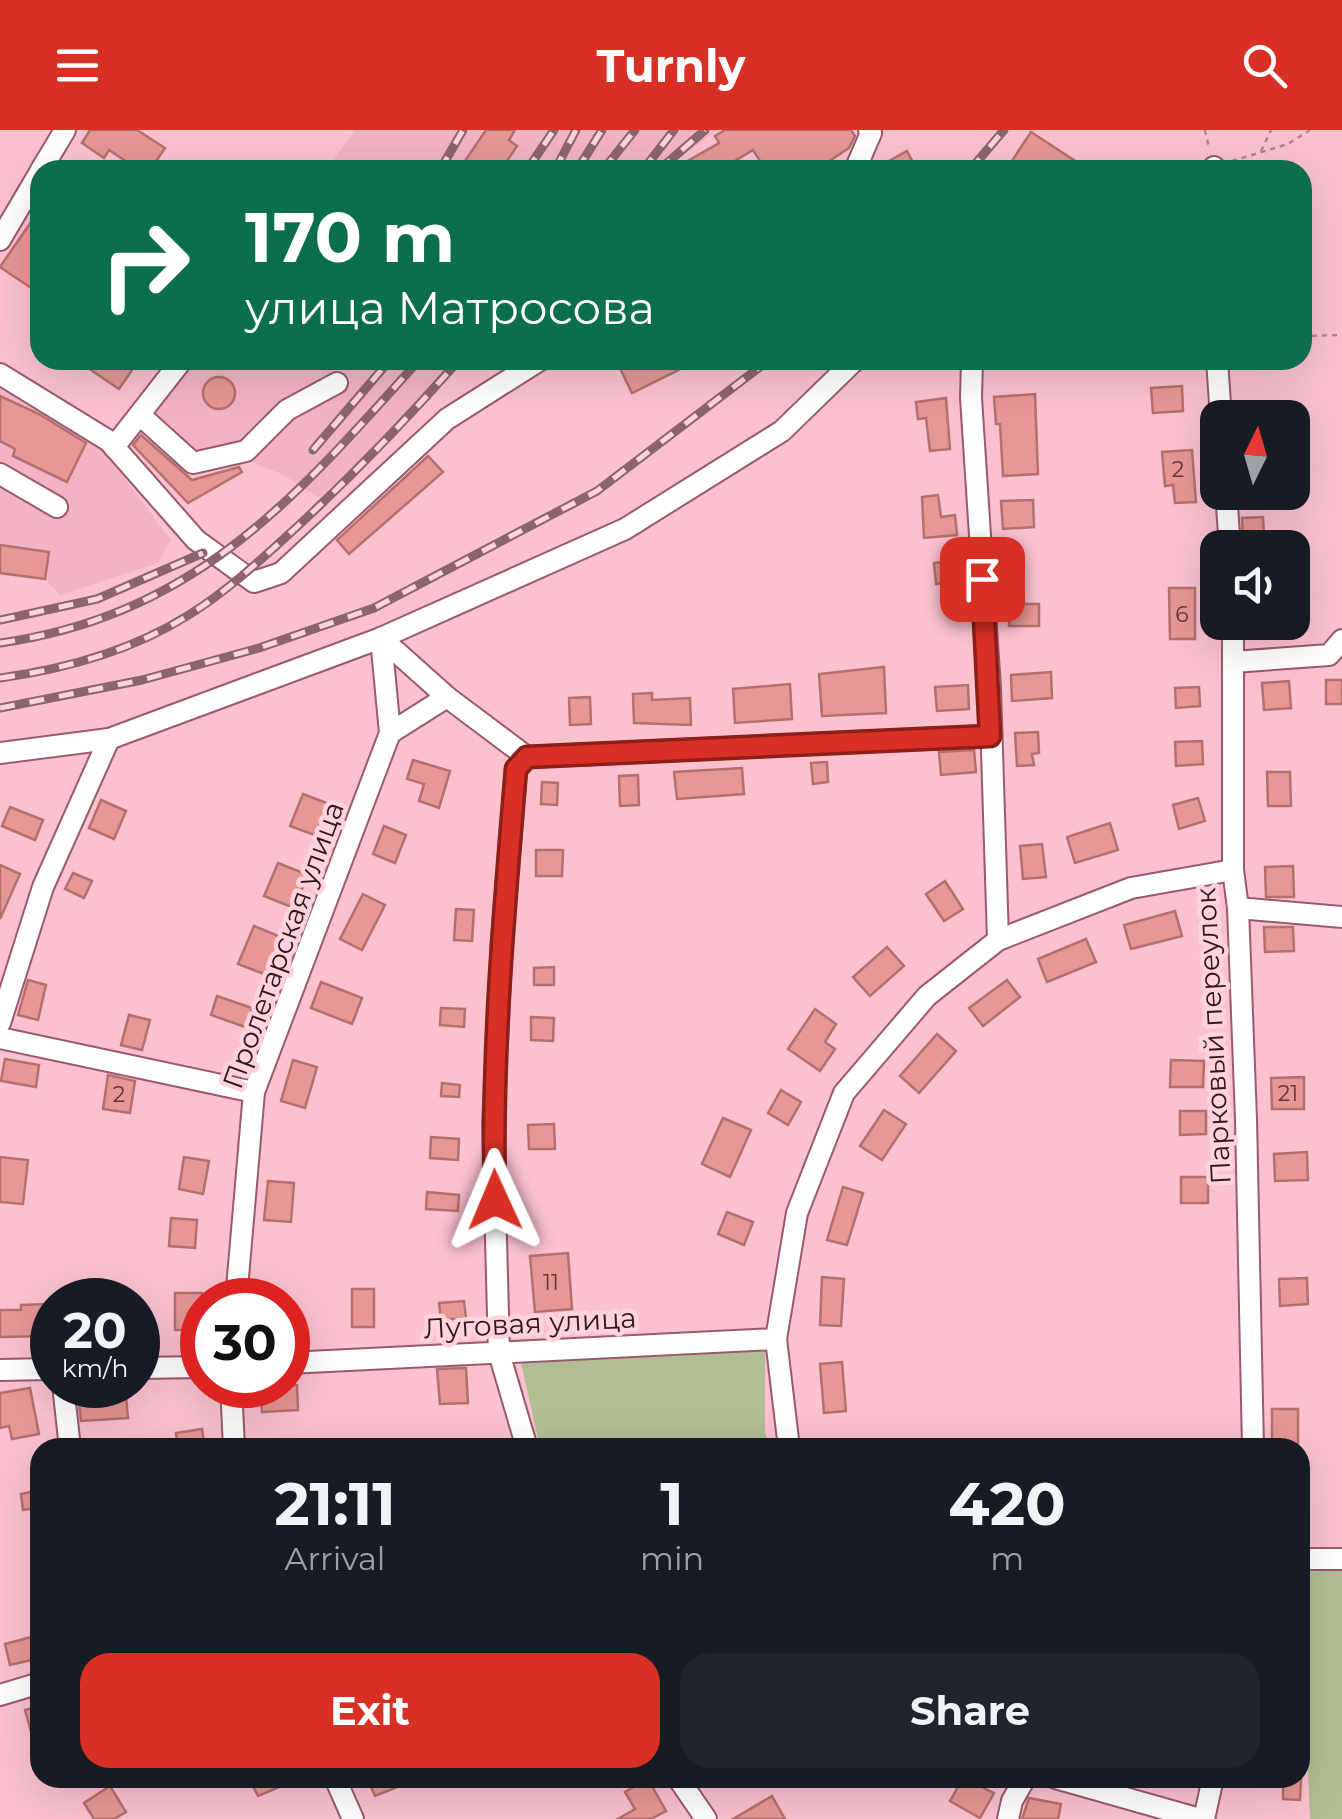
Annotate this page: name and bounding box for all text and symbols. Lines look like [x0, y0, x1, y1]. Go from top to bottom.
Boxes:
icon: menu [50, 38, 105, 93]
text: Turnly [597, 38, 745, 93]
icon: search [1237, 38, 1292, 93]
text: 170 m [245, 194, 455, 280]
icon: right [80, 200, 210, 330]
text: улица Матросова [245, 280, 655, 335]
north arrow [1200, 400, 1310, 510]
map controls [1200, 400, 1310, 640]
house number: 2 [1172, 456, 1184, 483]
button: sound [1200, 530, 1310, 640]
pin [940, 537, 1025, 622]
icon: arrive [955, 552, 1010, 607]
house number: 6 [1175, 601, 1189, 628]
street label: Пролетарская улица [215, 797, 351, 1093]
street label: Парковый переулок [1188, 887, 1238, 1185]
house number: 21 [1278, 1080, 1298, 1107]
house number: 2 [113, 1081, 125, 1108]
position arrow [443, 1148, 547, 1252]
house number: 11 [543, 1269, 559, 1296]
speed limit sign: 30 [180, 1278, 310, 1408]
text: 20 [63, 1300, 127, 1361]
street label: Луговая улица [423, 1300, 637, 1346]
text: km/h [62, 1353, 128, 1383]
text: 21:11 [274, 1467, 396, 1540]
text: 1 [660, 1467, 684, 1540]
text: 420 [948, 1467, 1066, 1540]
text: Arrival [285, 1539, 385, 1578]
text: min [640, 1539, 704, 1578]
text: m [990, 1539, 1024, 1578]
button: Exit [80, 1653, 660, 1768]
button: Share [680, 1653, 1260, 1768]

